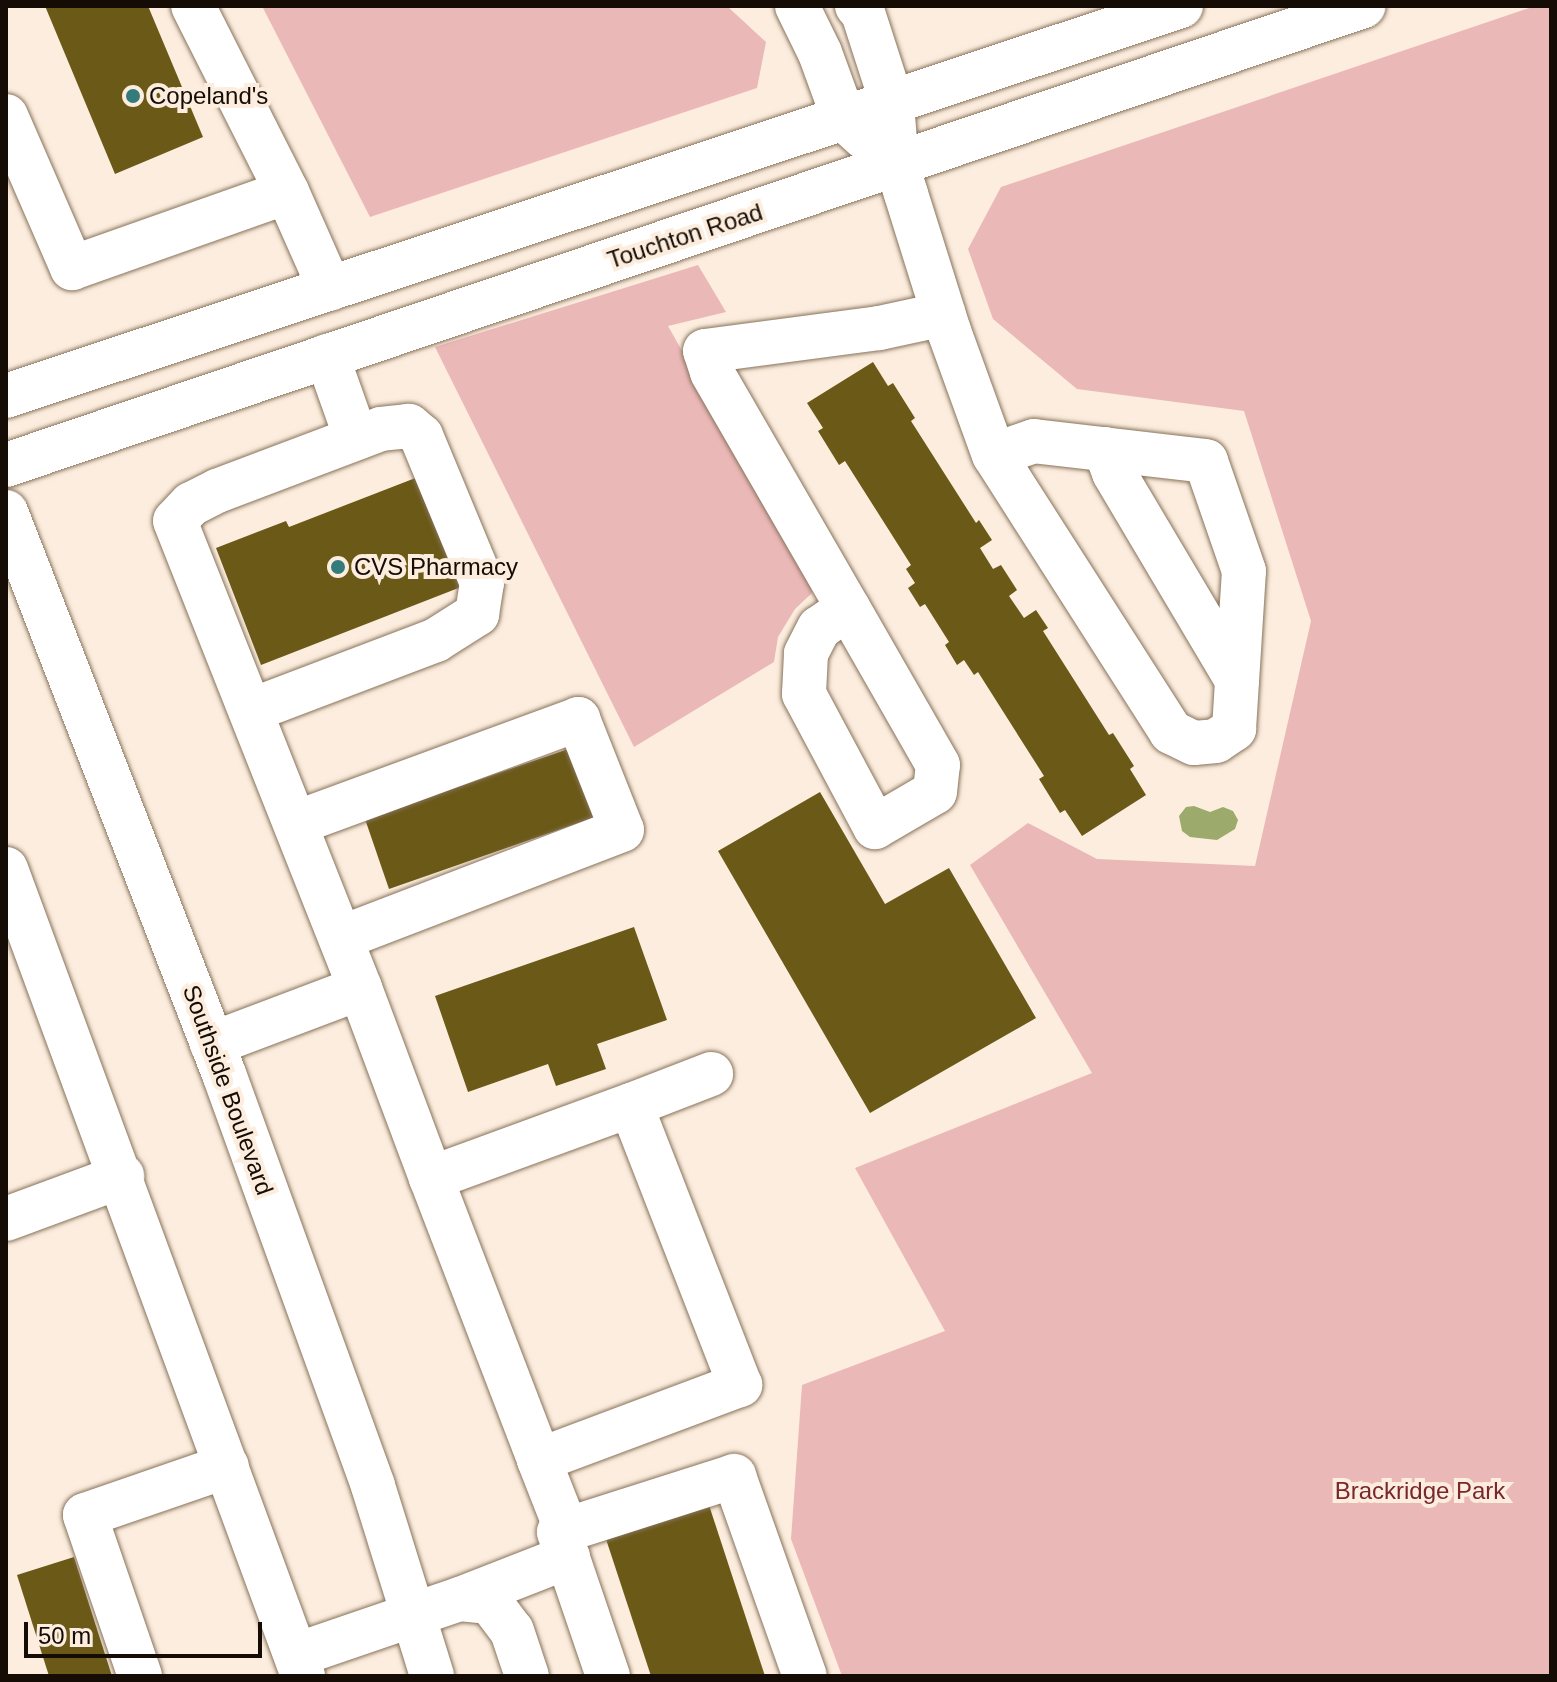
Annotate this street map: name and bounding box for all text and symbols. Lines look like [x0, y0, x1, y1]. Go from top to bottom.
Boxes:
place label: Copeland's [149, 82, 268, 110]
marker: Copeland's [124, 87, 142, 105]
street label: Touchton Road [604, 197, 766, 275]
place label: CVS Pharmacy [354, 553, 518, 581]
marker: CVS Pharmacy [329, 558, 347, 576]
street label: Southside Boulevard [177, 981, 279, 1199]
park label: Brackridge Park [1335, 1477, 1505, 1505]
scale bar [28, 1606, 266, 1656]
text: 50 m [38, 1622, 91, 1649]

